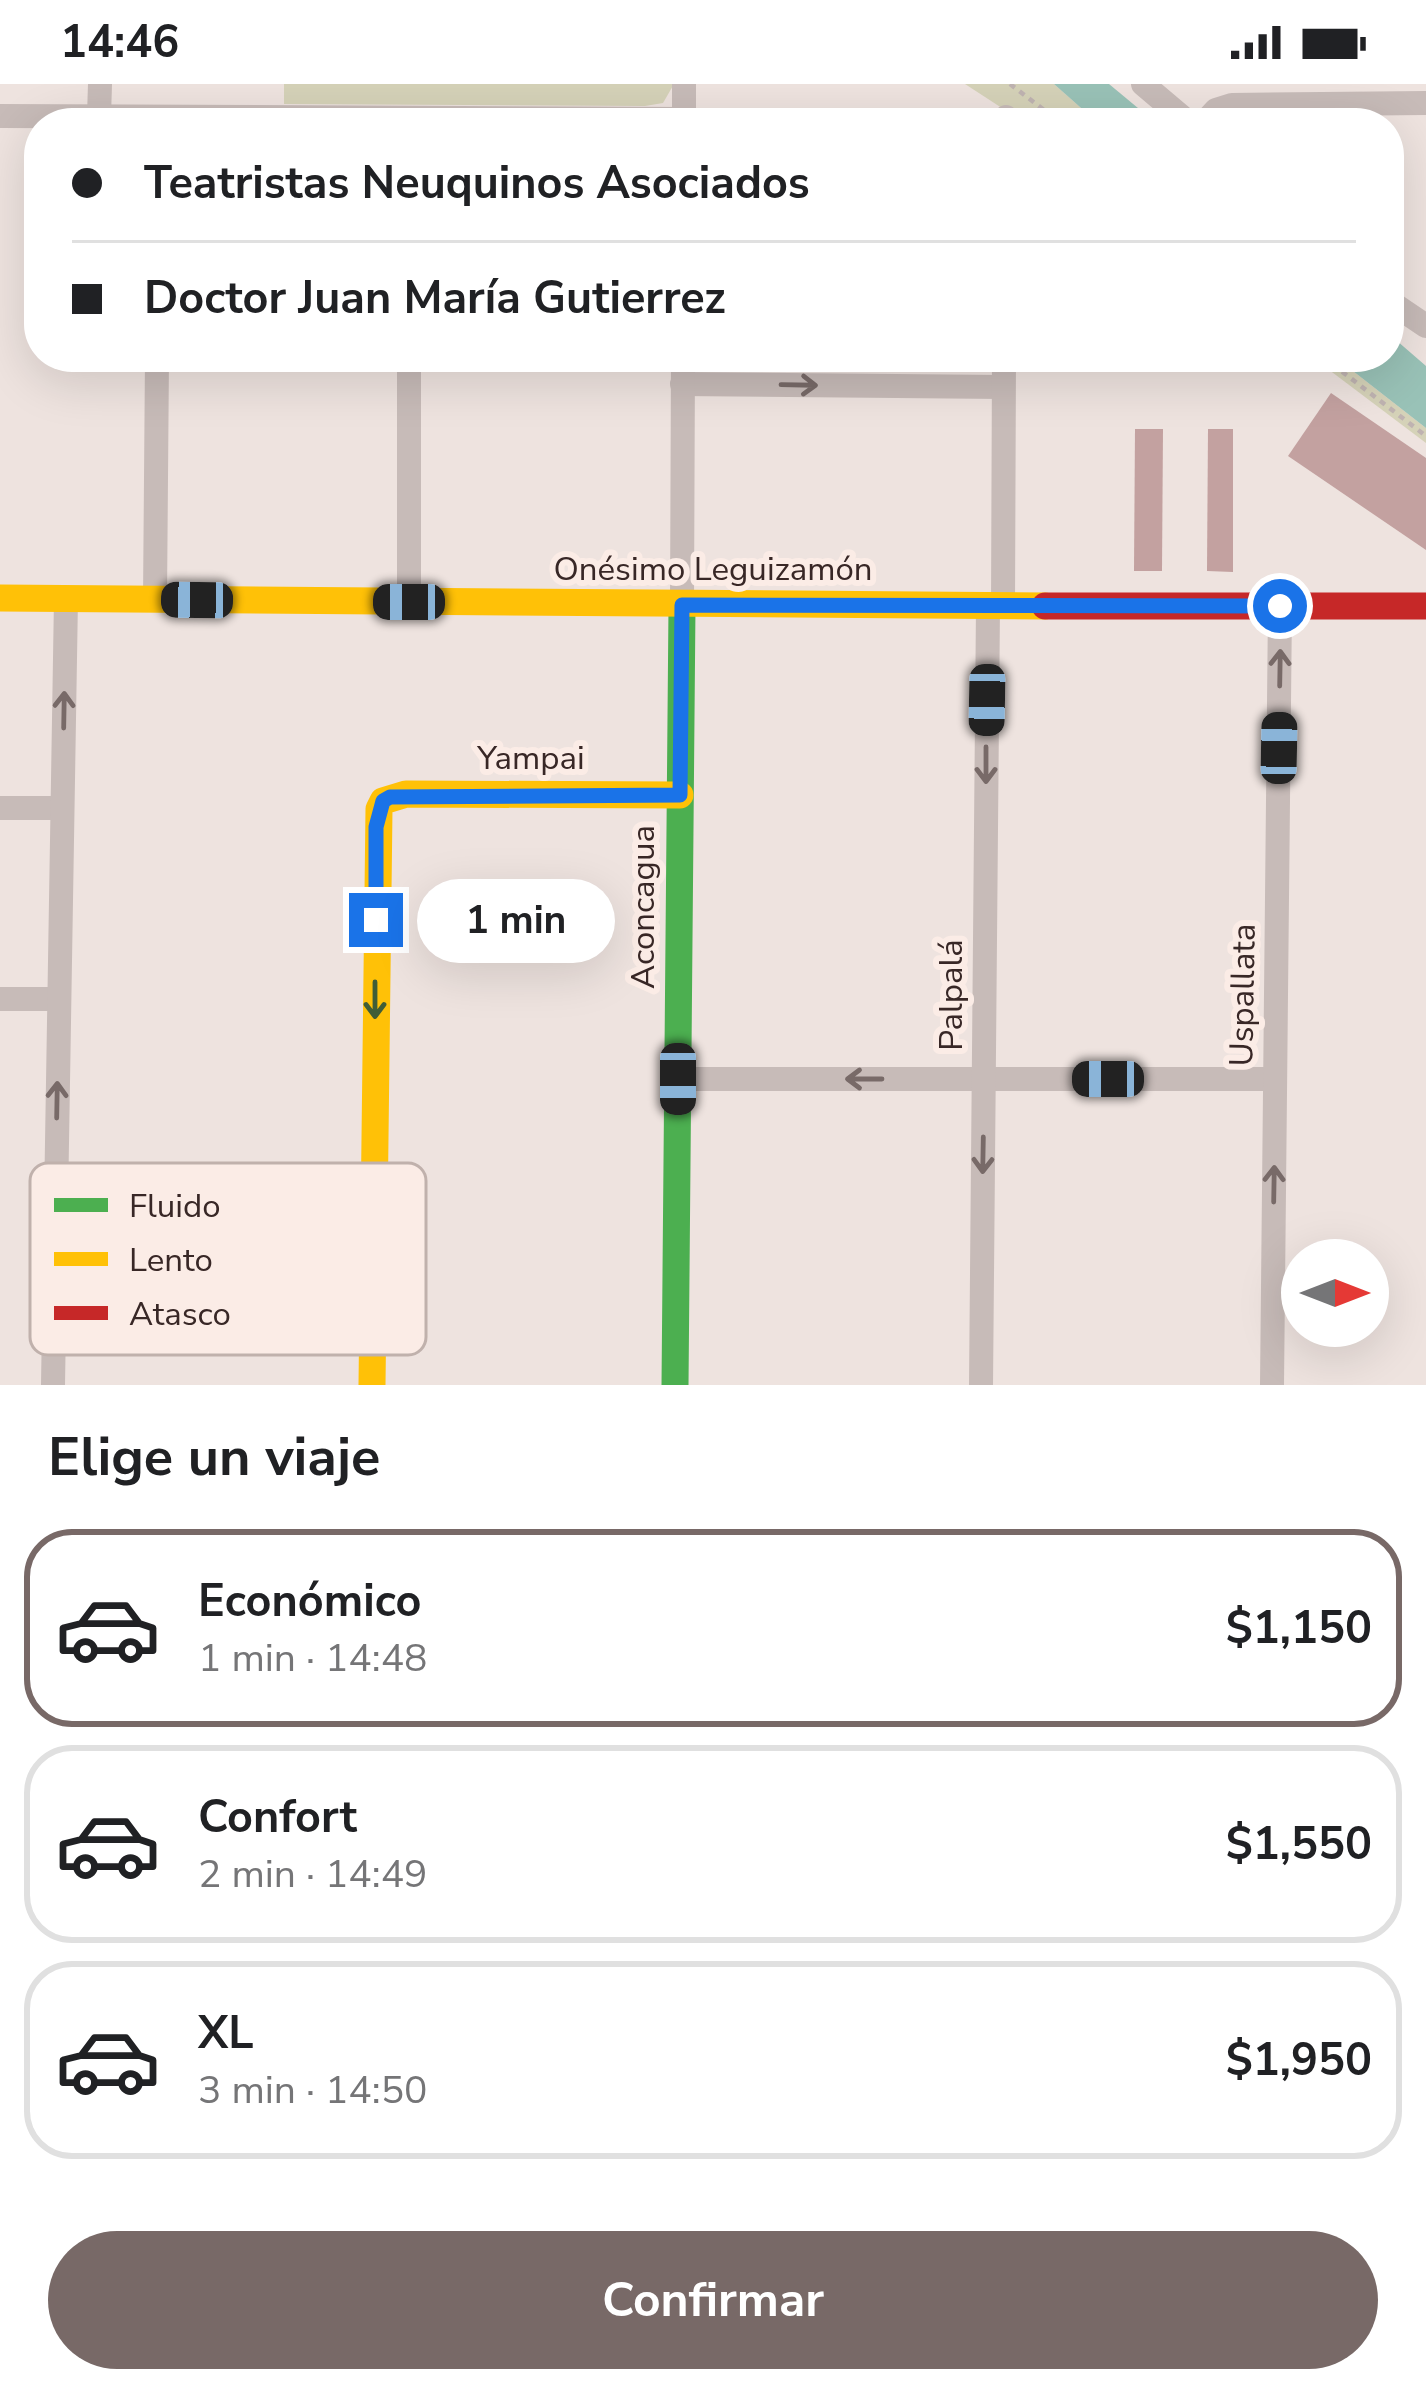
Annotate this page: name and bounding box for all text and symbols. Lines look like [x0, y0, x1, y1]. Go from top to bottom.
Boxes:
text: 14:46 [60, 12, 179, 73]
text: Teatristas Neuquinos Asociados [144, 153, 810, 214]
text: Doctor Juan María Gutierrez [144, 268, 726, 329]
one-way arrow [779, 374, 818, 396]
street label: Onésimo Leguizamón [554, 547, 872, 592]
route start [1253, 579, 1307, 633]
car [161, 581, 233, 619]
car [373, 584, 445, 620]
one-way arrow [1268, 649, 1291, 688]
car [968, 664, 1006, 736]
one-way arrow [53, 691, 75, 730]
car [1260, 712, 1298, 784]
street label: Yampai [476, 736, 585, 781]
one-way arrow [975, 745, 998, 784]
street label: Aconcagua [621, 825, 666, 989]
callout: 1 min [418, 878, 616, 962]
route end [349, 893, 403, 947]
text: 1 min [466, 894, 566, 947]
street label: Uspallata [1219, 923, 1267, 1067]
street label: Palpalá [929, 939, 974, 1051]
one-way arrow [364, 980, 386, 1019]
car [660, 1043, 696, 1115]
car [1072, 1061, 1144, 1097]
one-way arrow [845, 1068, 884, 1090]
one-way arrow [46, 1081, 69, 1120]
one-way arrow [972, 1135, 994, 1174]
legend [30, 1163, 426, 1355]
one-way arrow [1263, 1165, 1285, 1204]
text: Fluido [129, 1184, 221, 1229]
text: Lento [129, 1238, 213, 1283]
north arrow [1281, 1239, 1389, 1347]
map controls [1281, 1239, 1389, 1347]
text: Atasco [129, 1292, 231, 1337]
text: Elige un viaje [48, 1420, 380, 1494]
text: Económico [198, 1571, 421, 1632]
icon: car [54, 1574, 162, 1682]
text: $1,150 [1226, 1598, 1372, 1659]
text: 1 min · 14:48 [198, 1632, 427, 1685]
text: Confort [198, 1787, 357, 1848]
icon: car [54, 1790, 162, 1898]
text: $1,550 [1226, 1814, 1372, 1875]
text: 2 min · 14:49 [198, 1848, 427, 1901]
text: XL [198, 2003, 254, 2064]
icon: car [54, 2006, 162, 2114]
text: $1,950 [1226, 2030, 1372, 2091]
text: 3 min · 14:50 [198, 2064, 427, 2117]
button: Confirmar [48, 2231, 1378, 2369]

